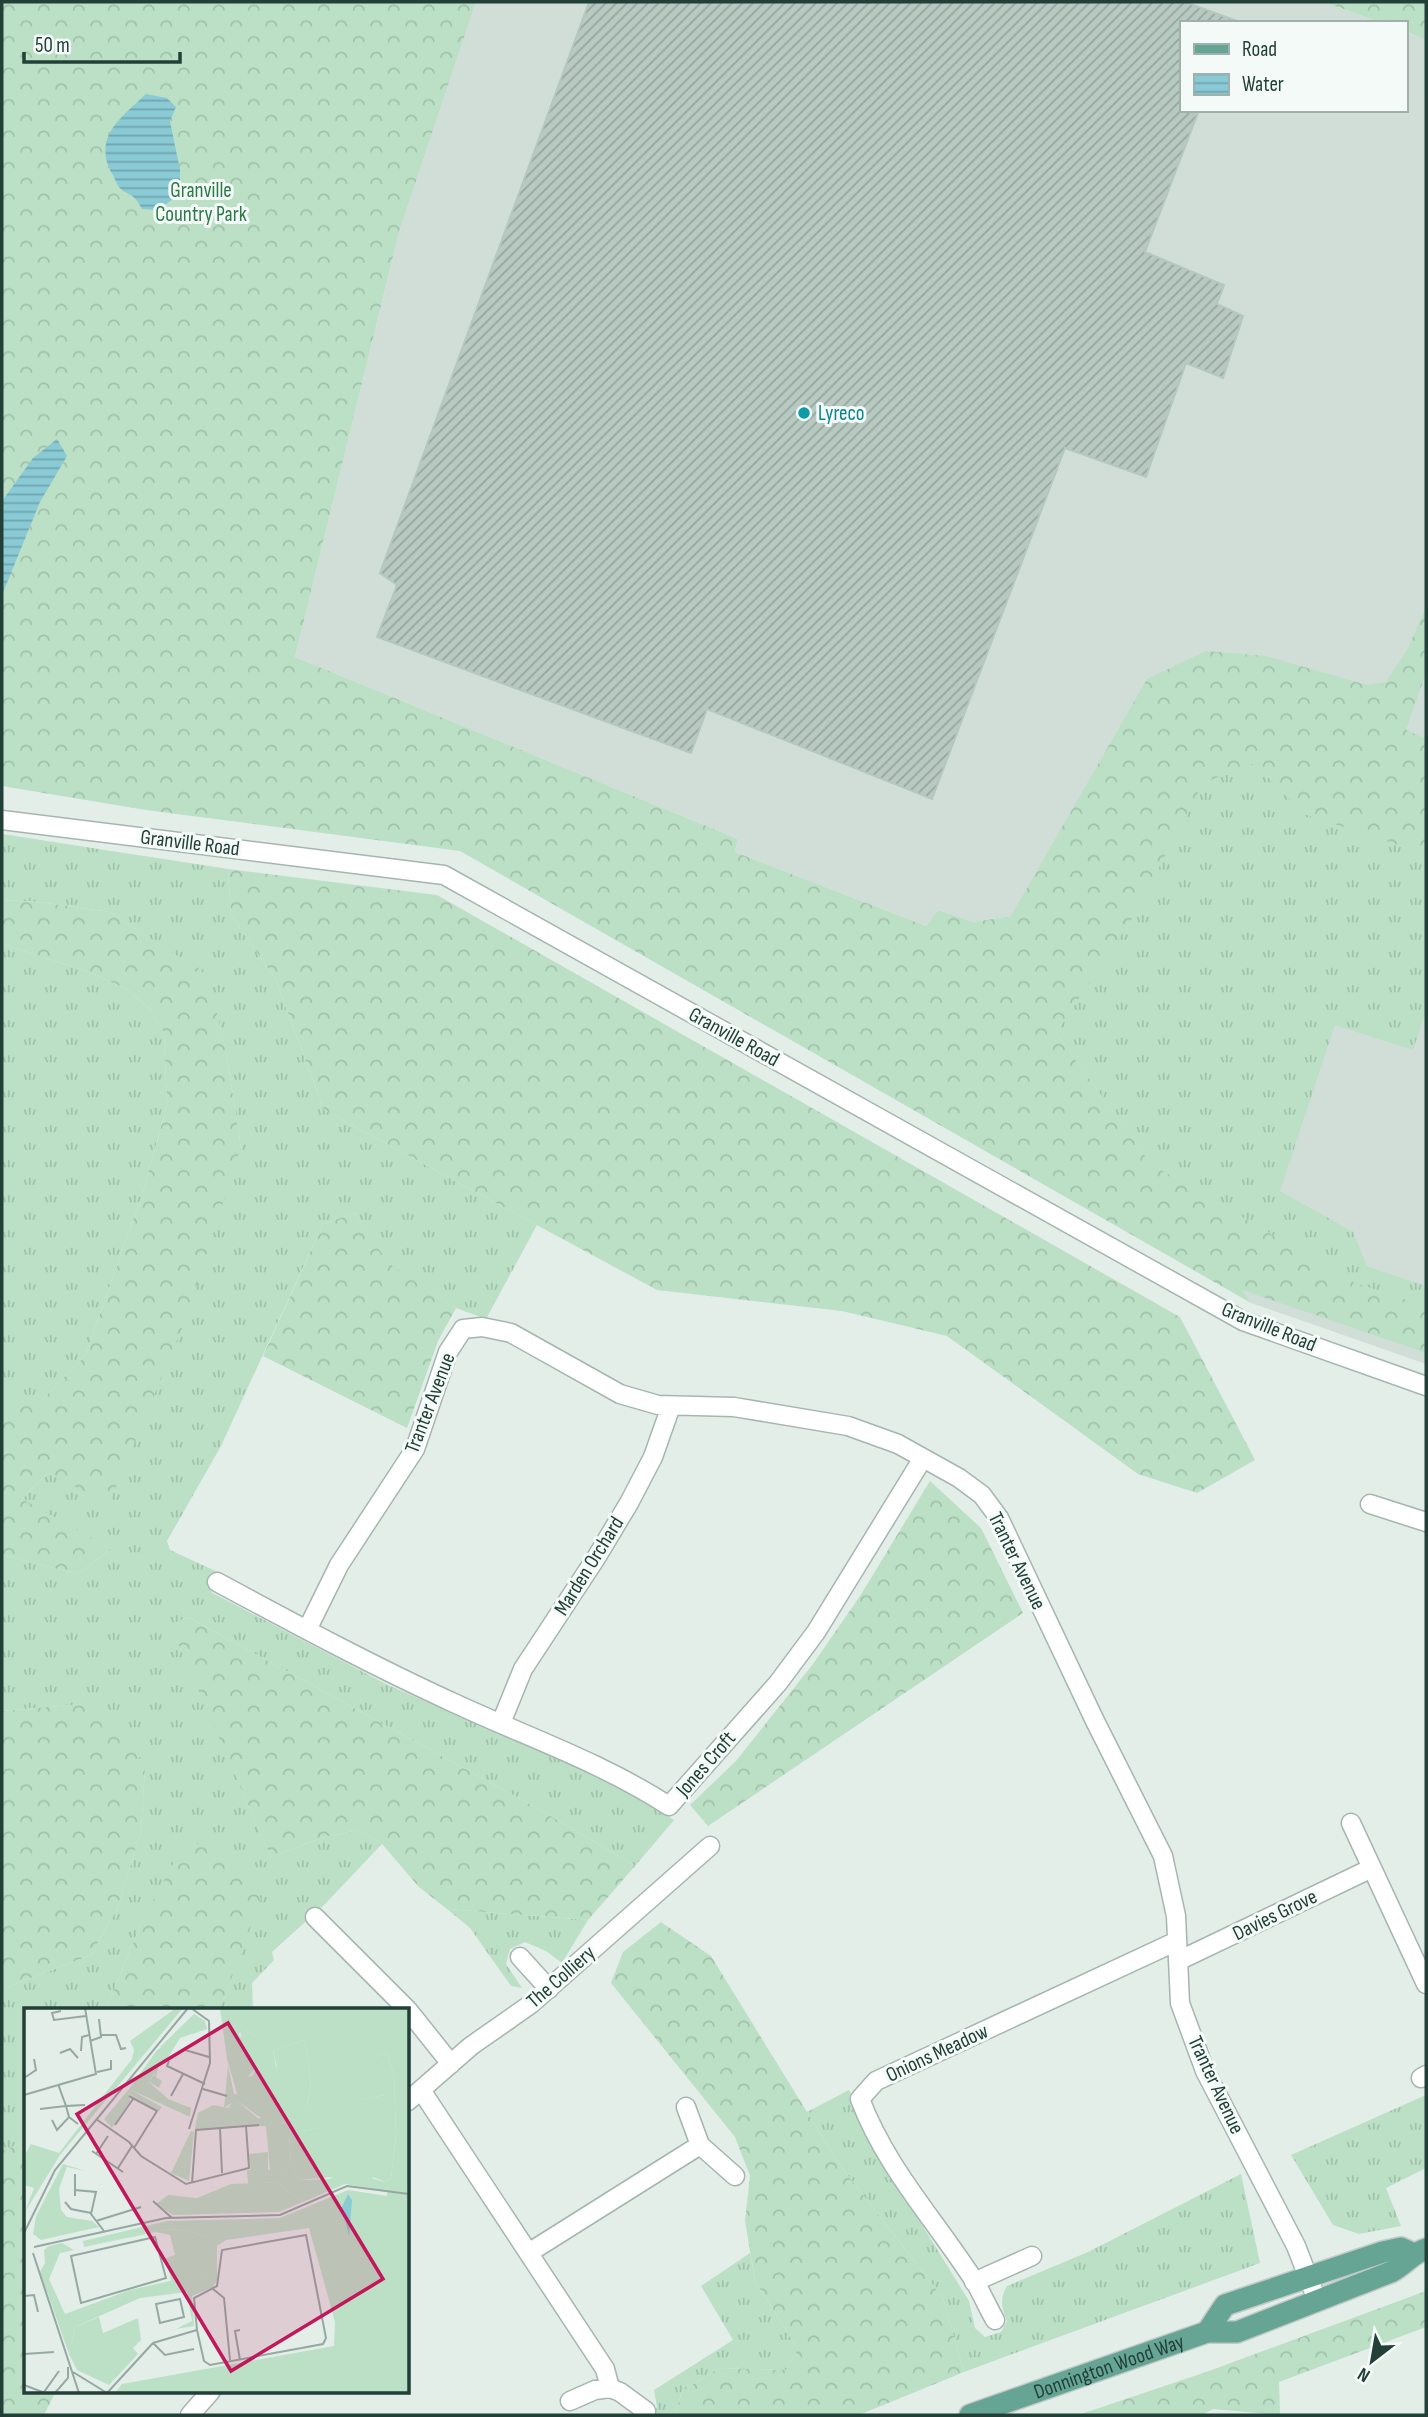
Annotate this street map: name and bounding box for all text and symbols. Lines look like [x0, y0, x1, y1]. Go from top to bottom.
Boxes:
scale bar [24, 21, 180, 65]
legend [1180, 21, 1407, 112]
text: 50 m [35, 33, 70, 58]
text: Road [1242, 37, 1277, 62]
text: Water [1242, 72, 1284, 97]
park label: Granville Country Park [155, 178, 247, 227]
place label: Lyreco [818, 401, 865, 426]
marker: Lyreco [796, 405, 812, 421]
street label: Granville Road [139, 825, 241, 861]
street label: Granville Road [684, 1002, 784, 1072]
street label: Granville Road [1218, 1297, 1320, 1357]
street label: Tranter Avenue [399, 1349, 461, 1457]
street label: Tranter Avenue [983, 1508, 1051, 1614]
street label: Marden Orchard [549, 1512, 629, 1620]
street label: Jones Croft [670, 1726, 741, 1802]
street label: Davies Grove [1229, 1884, 1321, 1946]
street label: The Colliery [522, 1940, 600, 2014]
inset map [24, 2008, 410, 2392]
street label: Onions Meadow [882, 2018, 992, 2088]
street label: Tranter Avenue [1182, 2032, 1250, 2138]
north arrow [1337, 2326, 1407, 2396]
street label: Donnington Wood Way [1030, 2329, 1187, 2404]
text: N [1354, 2362, 1374, 2387]

